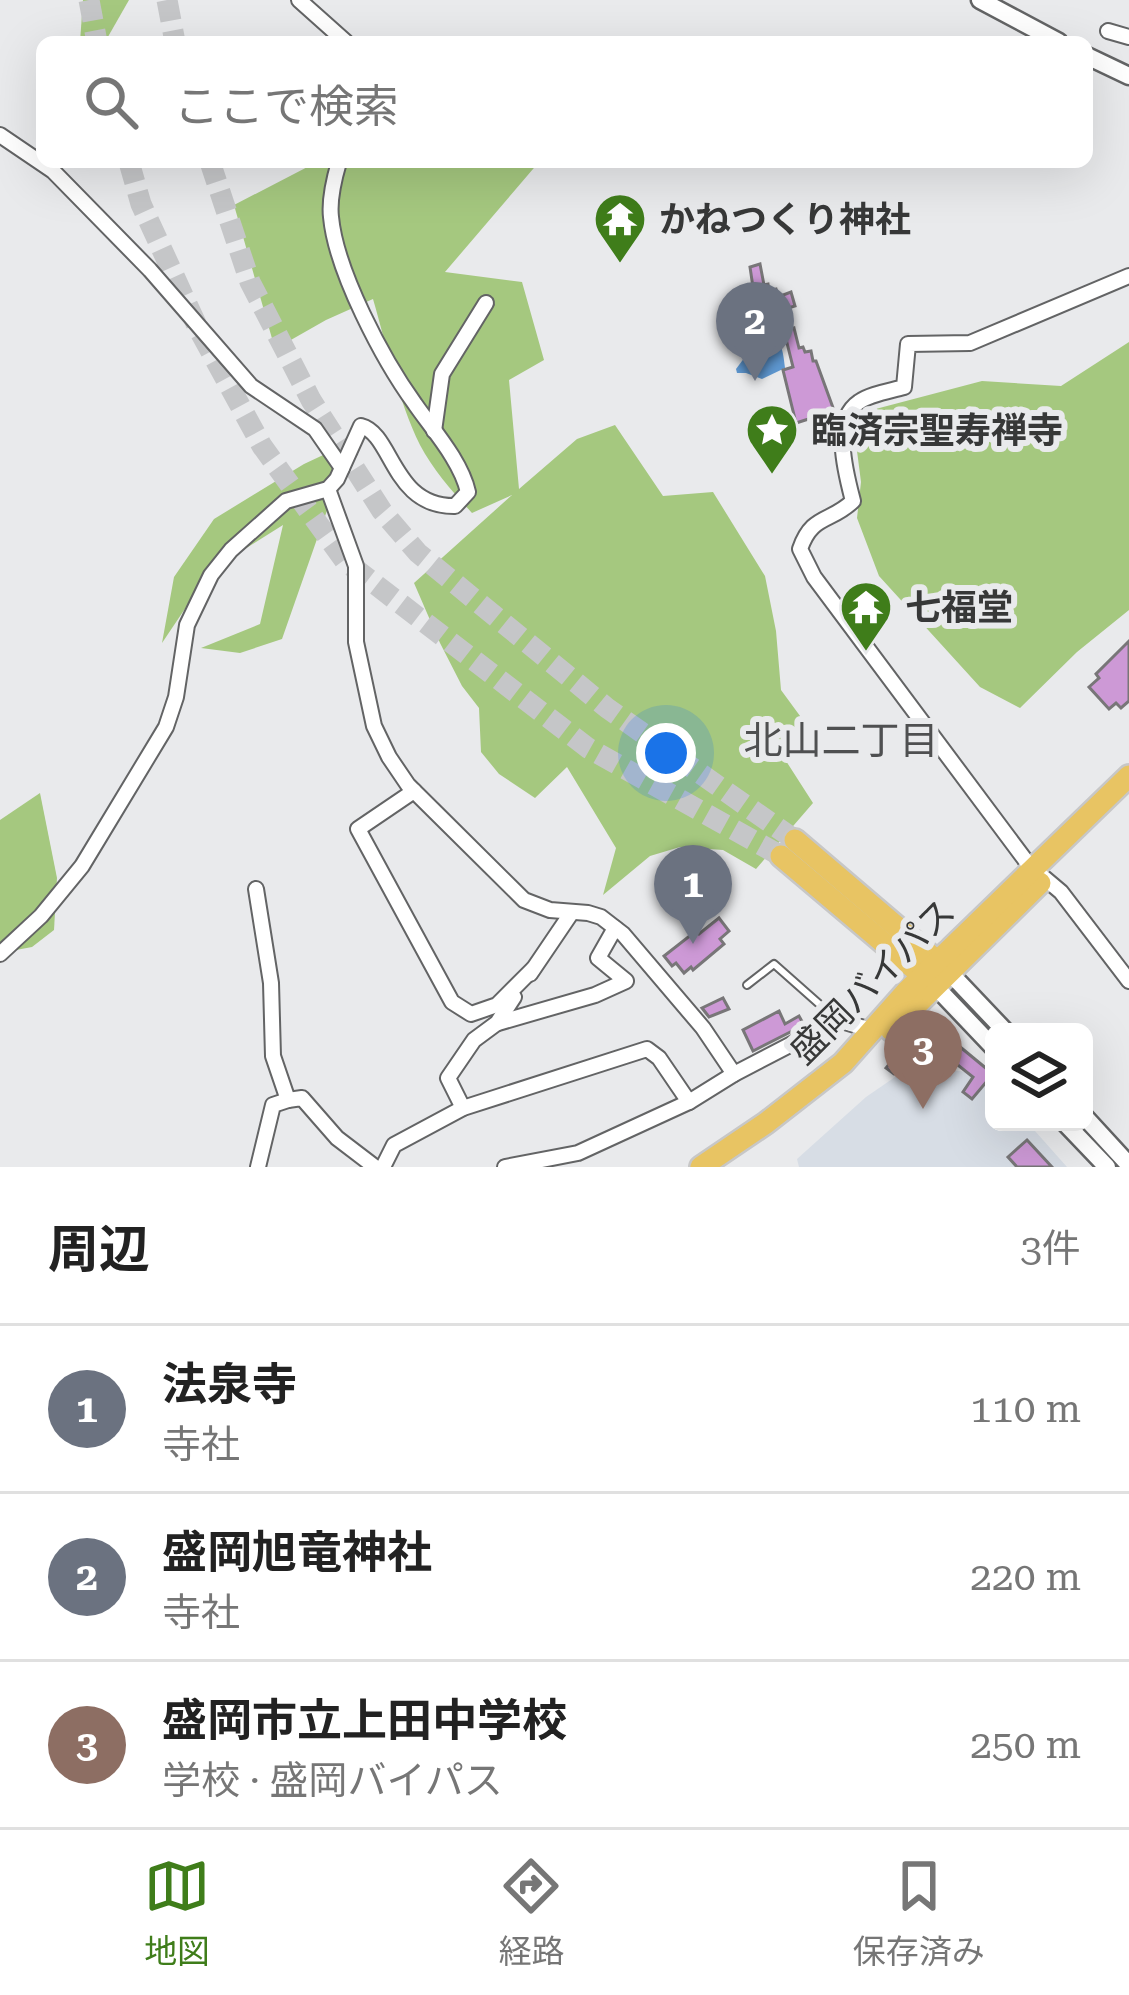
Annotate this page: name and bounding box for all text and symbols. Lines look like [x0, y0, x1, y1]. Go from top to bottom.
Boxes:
search box [36, 36, 1093, 168]
icon: search [78, 69, 144, 135]
text: ここで検索 [174, 80, 399, 133]
temple icon: かねつくり神社 [592, 191, 648, 265]
place label: かねつくり神社 [659, 199, 911, 241]
pin: 2 [716, 282, 794, 381]
place icon: 臨済宗聖寿禅寺 [744, 402, 800, 476]
place label: 臨済宗聖寿禅寺 [811, 410, 1063, 452]
temple icon: 七福堂 [838, 579, 894, 653]
place label: 七福堂 [905, 587, 1013, 629]
district label: 北山二丁目 [743, 718, 939, 764]
your location [636, 723, 696, 783]
pin: 1 [654, 845, 732, 944]
street label: 盛岡バイパス [782, 891, 964, 1073]
pin: 3 [884, 1010, 962, 1109]
map controls [985, 1023, 1093, 1131]
button: layers [985, 1023, 1093, 1131]
text: 周辺 [48, 1220, 150, 1279]
text: 3件 [1020, 1226, 1081, 1272]
text: 法泉寺 [162, 1358, 297, 1411]
text: 1 [76, 1386, 98, 1432]
text: 110 m [970, 1386, 1081, 1432]
text: 寺社 [162, 1422, 240, 1468]
text: 盛岡旭竜神社 [162, 1526, 432, 1579]
text: 2 [76, 1554, 98, 1600]
text: 220 m [970, 1554, 1081, 1600]
text: 寺社 [162, 1590, 240, 1636]
text: 盛岡市立上田中学校 [162, 1694, 567, 1747]
text: 3 [76, 1722, 98, 1768]
text: 250 m [970, 1722, 1081, 1768]
text: 学校 · 盛岡バイパス [162, 1758, 503, 1804]
tab: 地図 [144, 1853, 210, 1973]
tab: 経路 [498, 1853, 564, 1973]
tab: 保存済み [853, 1853, 985, 1973]

